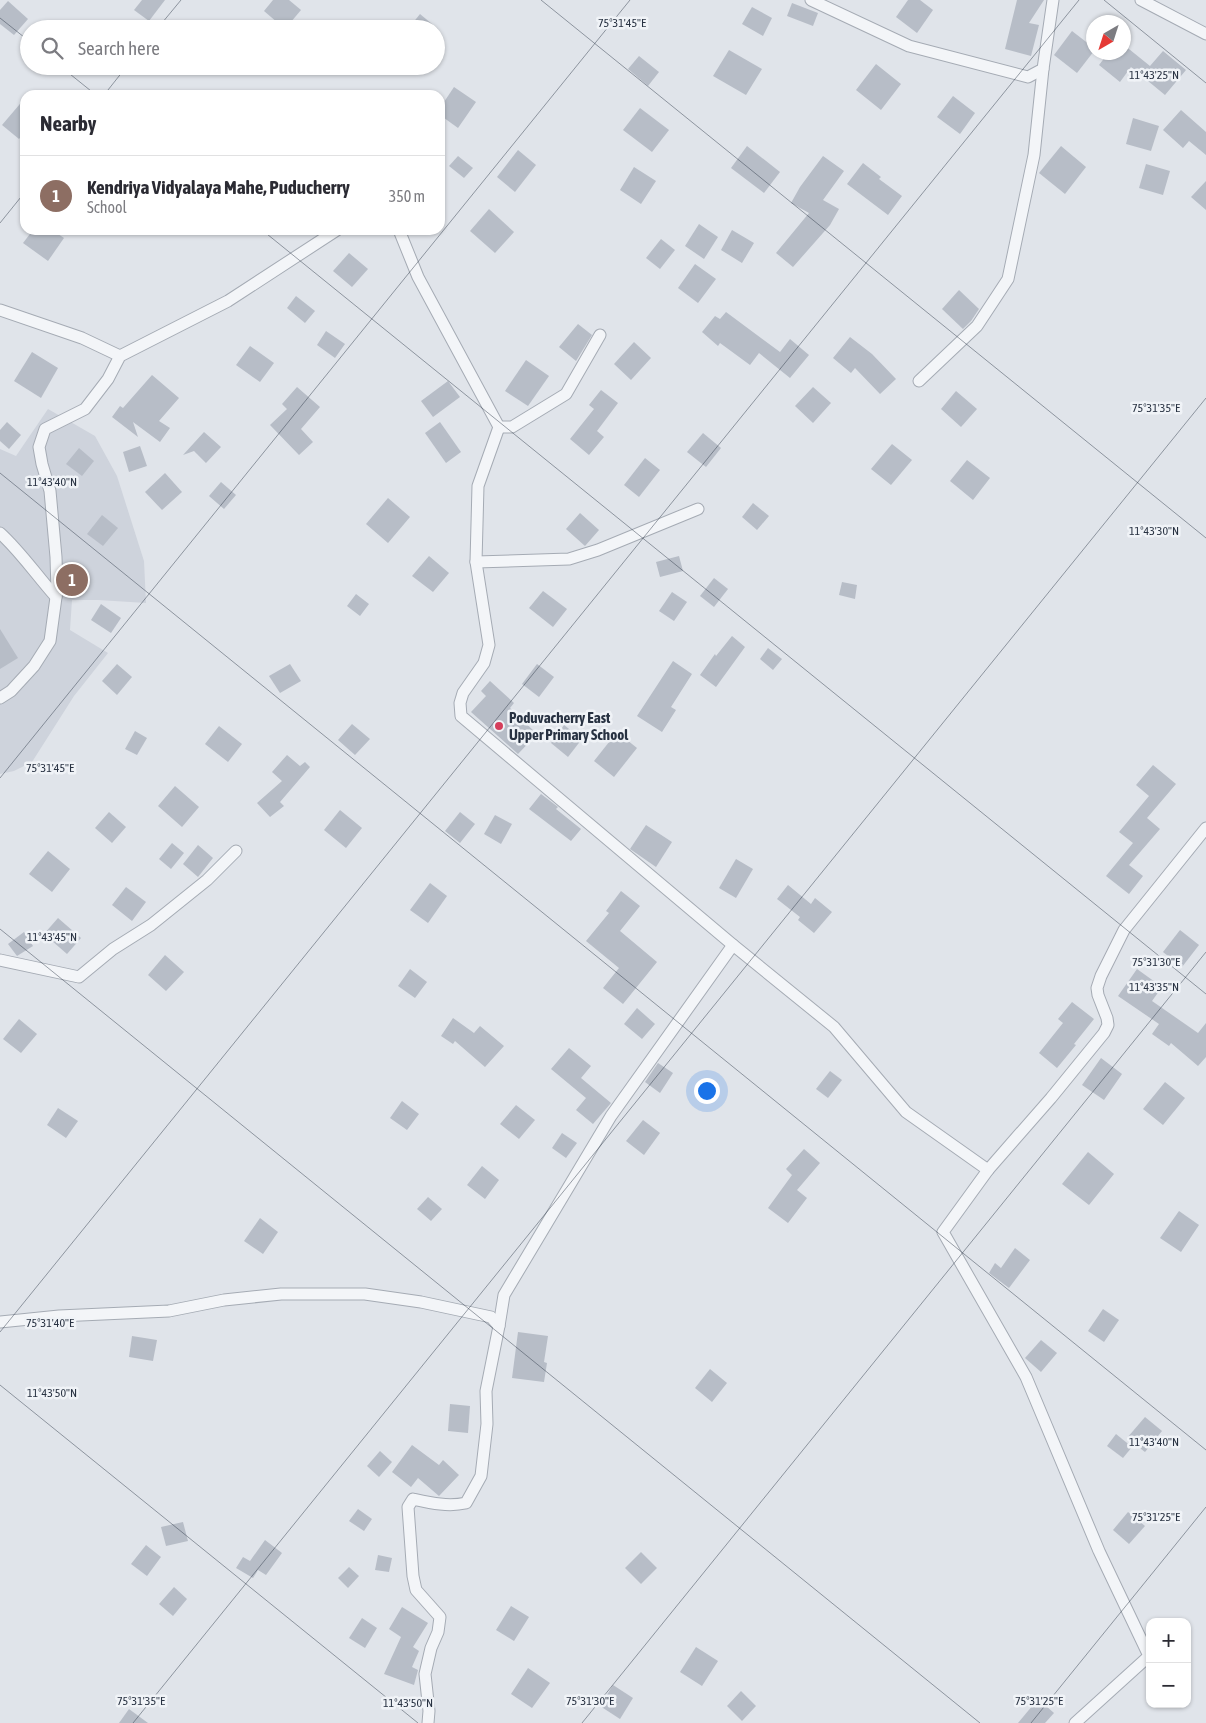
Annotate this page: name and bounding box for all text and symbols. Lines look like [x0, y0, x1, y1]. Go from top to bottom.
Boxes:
north arrow [1086, 15, 1131, 60]
text: 75°31'45"E [598, 16, 646, 30]
search box [20, 20, 445, 75]
icon: search [38, 34, 66, 62]
text: Search here [78, 37, 160, 59]
text: 11°43'25"N [1129, 68, 1179, 82]
text: Nearby [40, 111, 96, 135]
text: Kendriya Vidyalaya Mahe, Puducherry [87, 176, 350, 198]
text: 1 [52, 187, 60, 205]
text: 350 m [389, 187, 425, 205]
text: School [87, 198, 127, 216]
text: 75°31'35"E [1132, 401, 1180, 415]
text: 11°43'40"N [27, 475, 77, 489]
text: 11°43'30"N [1129, 524, 1179, 538]
pin: 1 [56, 561, 88, 599]
place label: Poduvacherry East Upper Primary School [509, 709, 629, 743]
marker: Poduvacherry East Upper Primary School [493, 720, 505, 732]
text: 75°31'45"E [26, 761, 74, 775]
text: 11°43'45"N [27, 930, 77, 944]
text: 75°31'30"E [1132, 955, 1180, 969]
text: 11°43'35"N [1129, 980, 1179, 994]
your location [694, 1078, 720, 1104]
text: 75°31'40"E [26, 1316, 74, 1330]
text: 11°43'50"N [27, 1386, 77, 1400]
text: 11°43'40"N [1129, 1435, 1179, 1449]
text: 75°31'25"E [1132, 1510, 1180, 1524]
map controls [1146, 1618, 1191, 1708]
button: + [1146, 1618, 1191, 1663]
button: − [1146, 1663, 1191, 1708]
text: 75°31'35"E [117, 1694, 165, 1708]
text: 75°31'30"E [566, 1694, 614, 1708]
text: 75°31'25"E [1015, 1694, 1063, 1708]
text: 11°43'50"N [383, 1696, 433, 1710]

